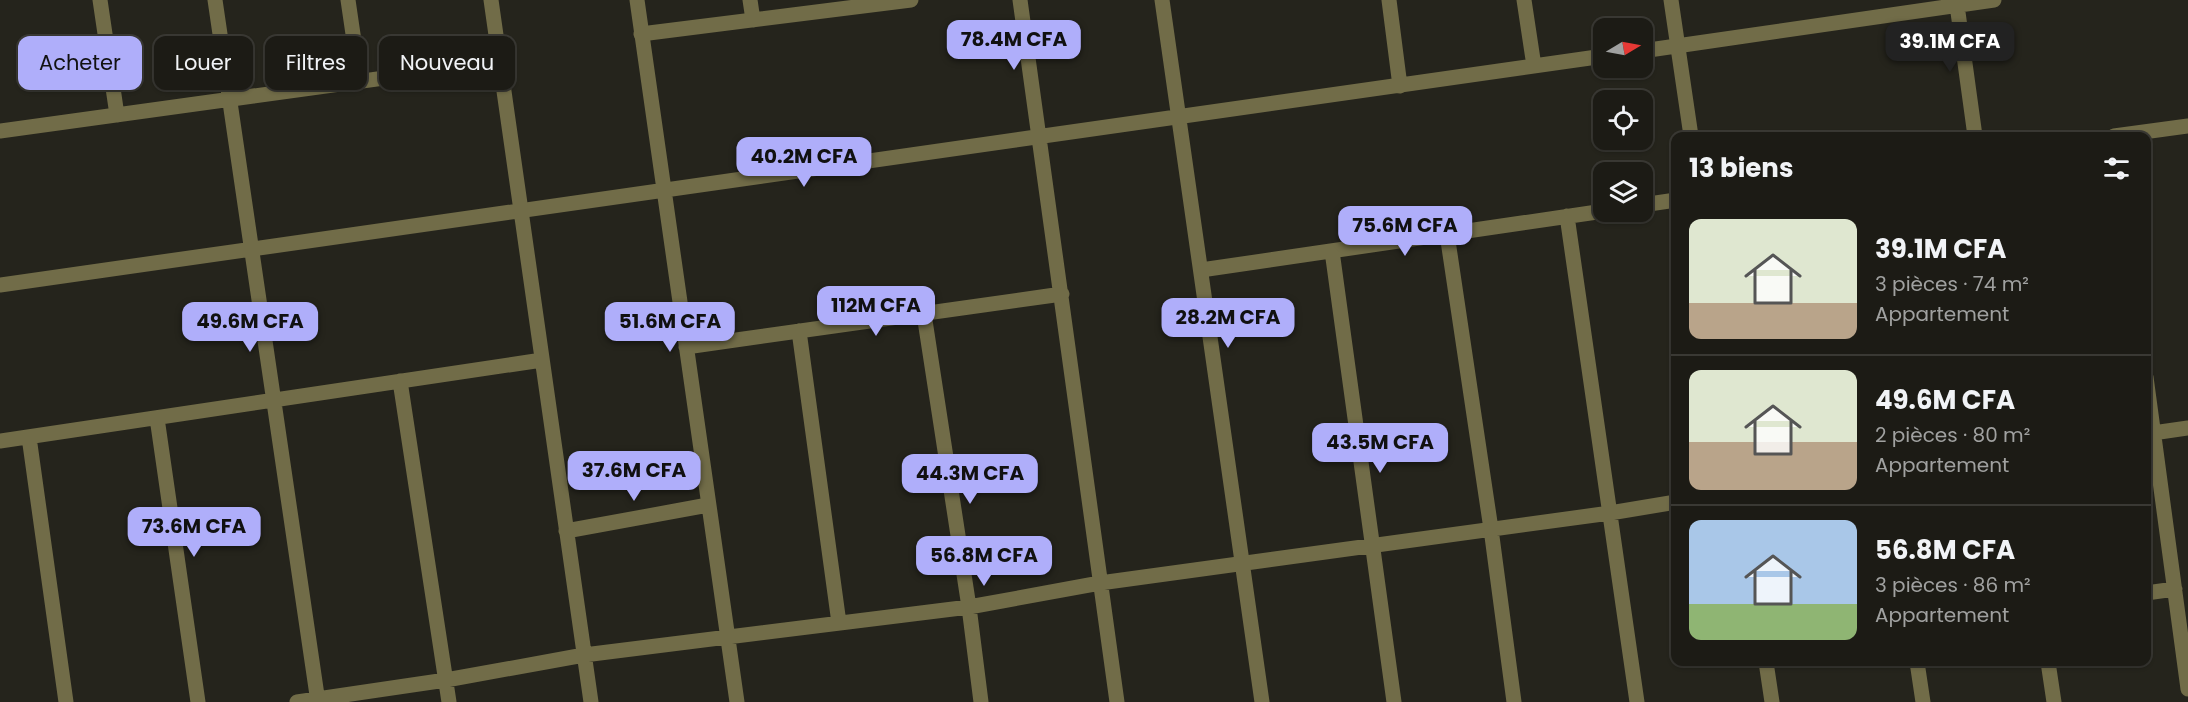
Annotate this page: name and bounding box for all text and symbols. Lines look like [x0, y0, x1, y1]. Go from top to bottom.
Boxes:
north arrow [1593, 18, 1653, 78]
map controls [1593, 18, 1653, 222]
pin: 78.4M CFA [945, 20, 1083, 71]
pin: 39.1M CFA [1881, 22, 2019, 73]
text: 78.4M CFA [961, 25, 1067, 53]
text: 39.1M CFA [1899, 27, 2001, 55]
chip: Acheter [18, 36, 142, 90]
chip: Louer [154, 36, 253, 90]
chip: Filtres [265, 36, 367, 90]
chip: Nouveau [379, 36, 515, 90]
button: locate [1593, 90, 1653, 150]
pin: 40.2M CFA [735, 137, 873, 188]
text: 40.2M CFA [750, 142, 858, 170]
text: 13 biens [1689, 150, 1793, 186]
icon: filters [2100, 152, 2133, 185]
button: layers [1593, 162, 1653, 222]
pin: 75.6M CFA [1336, 206, 1474, 257]
text: 75.6M CFA [1352, 211, 1458, 239]
text: 39.1M CFA [1875, 231, 2006, 267]
icon: home [1737, 243, 1809, 315]
text: 3 pièces · 74 m² [1875, 270, 2029, 298]
pin: 112M CFA [814, 286, 938, 337]
text: 112M CFA [831, 291, 921, 319]
pin: 28.2M CFA [1159, 298, 1297, 349]
text: Appartement [1875, 300, 2009, 328]
pin: 49.6M CFA [181, 302, 319, 353]
pin: 51.6M CFA [601, 302, 739, 353]
text: 28.2M CFA [1176, 303, 1280, 331]
text: 49.6M CFA [196, 307, 304, 335]
text: 51.6M CFA [619, 307, 721, 335]
text: 49.6M CFA [1875, 382, 2015, 418]
icon: home [1737, 394, 1809, 466]
text: 2 pièces · 80 m² [1875, 421, 2030, 449]
pin: 43.5M CFA [1311, 423, 1449, 474]
text: 43.5M CFA [1326, 428, 1434, 456]
pin: 37.6M CFA [565, 451, 703, 502]
text: Appartement [1875, 451, 2009, 479]
pin: 44.3M CFA [901, 454, 1039, 505]
text: 37.6M CFA [582, 456, 686, 484]
text: 44.3M CFA [916, 459, 1024, 487]
pin: 73.6M CFA [125, 507, 263, 558]
text: 73.6M CFA [142, 512, 246, 540]
text: 56.8M CFA [1875, 532, 2015, 568]
pin: 56.8M CFA [915, 536, 1053, 587]
text: 56.8M CFA [930, 541, 1038, 569]
icon: home [1737, 544, 1809, 616]
text: 3 pièces · 86 m² [1875, 571, 2031, 599]
text: Appartement [1875, 601, 2009, 629]

